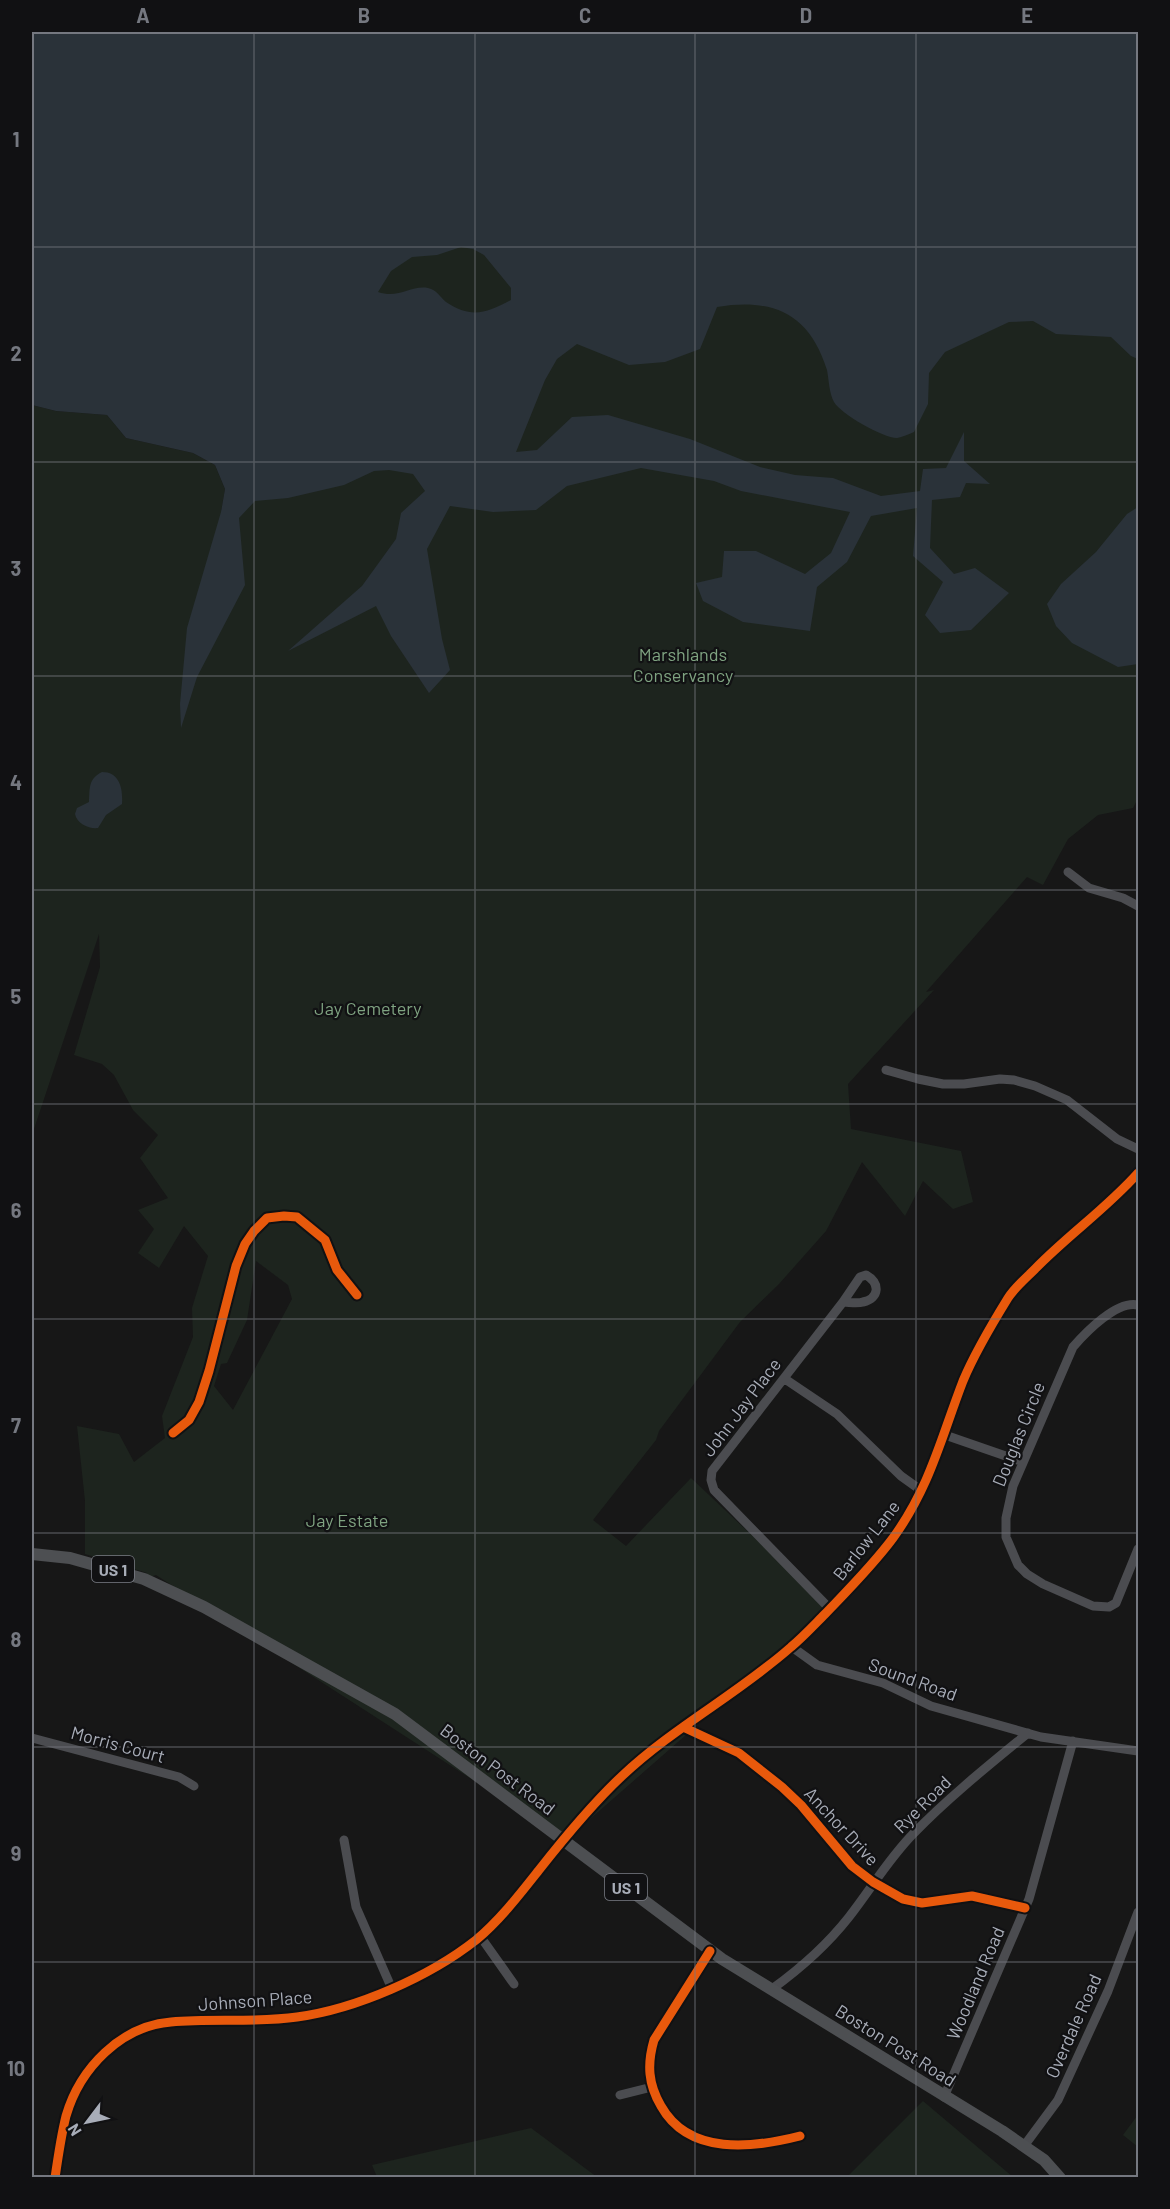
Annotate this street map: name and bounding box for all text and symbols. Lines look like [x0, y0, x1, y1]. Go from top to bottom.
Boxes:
text: A [136, 3, 150, 27]
text: B [358, 3, 370, 27]
text: C [579, 3, 591, 27]
text: D [800, 3, 812, 27]
text: E [1021, 3, 1033, 27]
text: 1 [12, 127, 20, 151]
text: 2 [10, 341, 22, 365]
text: 3 [11, 556, 21, 580]
park label: Marshlands Conservancy [633, 643, 733, 686]
text: 4 [10, 770, 22, 794]
text: 5 [11, 984, 22, 1008]
park label: Jay Cemetery [314, 997, 422, 1019]
text: 6 [11, 1198, 22, 1222]
street label: John Jay Place [697, 1353, 785, 1461]
street label: Douglas Circle [987, 1378, 1049, 1490]
text: 7 [11, 1413, 21, 1437]
street label: Barlow Lane [828, 1496, 904, 1584]
park label: Jay Estate [306, 1509, 388, 1531]
road number: US 1 [92, 1556, 134, 1582]
text: 8 [11, 1627, 22, 1651]
street label: Sound Road [866, 1653, 960, 1705]
street label: Boston Post Road [436, 1719, 560, 1819]
street label: Morris Court [69, 1721, 167, 1767]
street label: Rye Road [889, 1771, 955, 1837]
street label: Anchor Drive [800, 1782, 884, 1870]
text: 9 [11, 1841, 21, 1865]
road number: US 1 [605, 1874, 647, 1900]
street label: Woodland Road [941, 1923, 1009, 2043]
street label: Overdale Road [1040, 1971, 1106, 2081]
street label: Johnson Place [197, 1985, 313, 2015]
street label: Boston Post Road [832, 1999, 960, 2091]
text: 10 [7, 2056, 25, 2080]
north arrow [57, 2092, 117, 2152]
text: N [63, 2121, 85, 2140]

